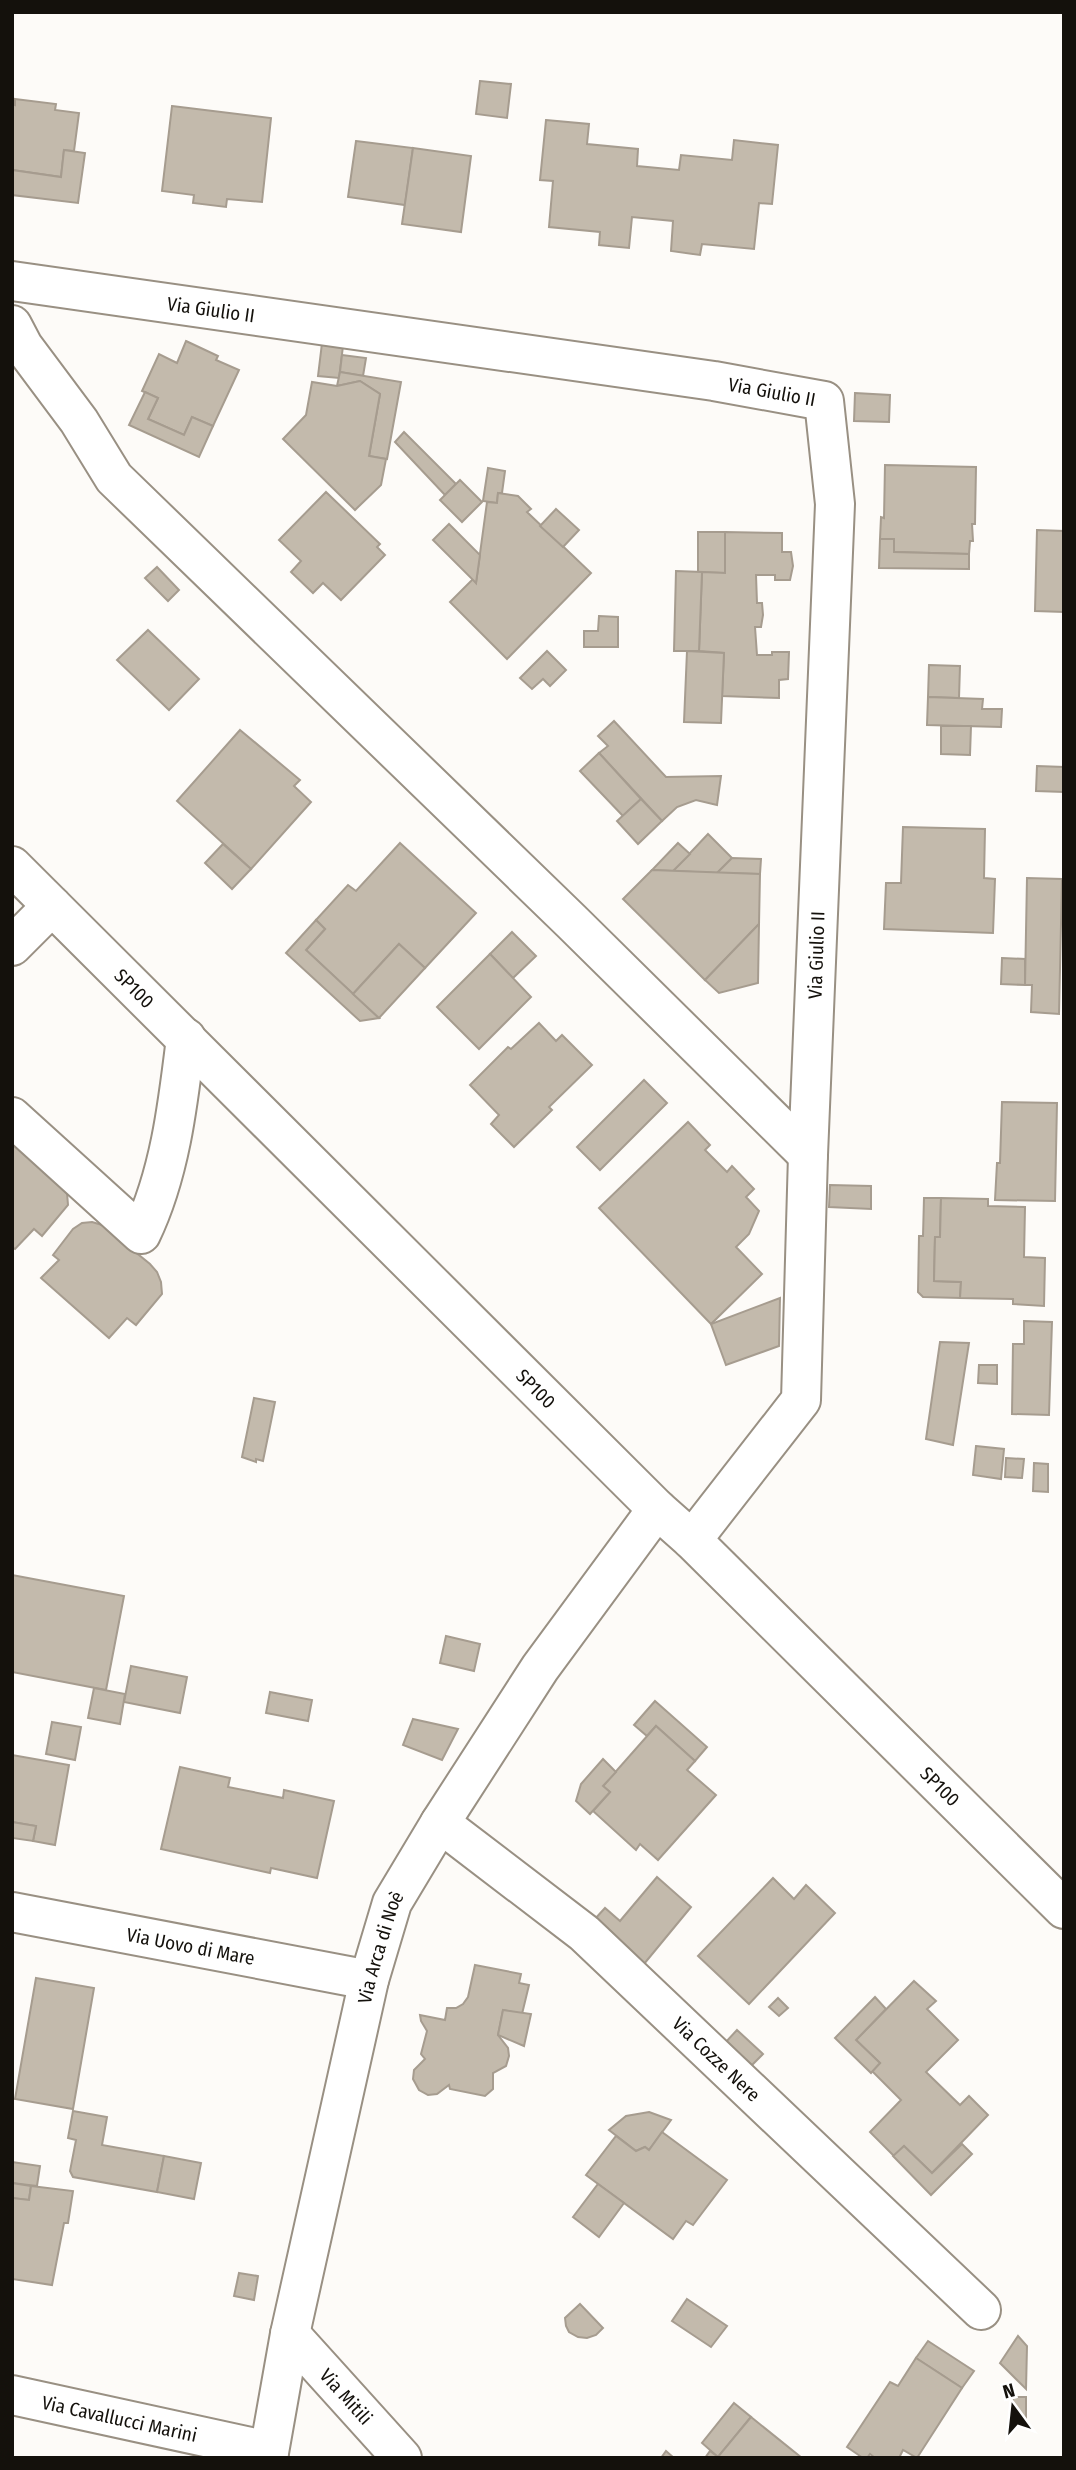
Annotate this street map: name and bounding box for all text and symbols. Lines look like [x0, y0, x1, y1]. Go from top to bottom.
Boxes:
street label: Via Giulio II [166, 292, 256, 327]
street label: Via Giulio II [726, 373, 817, 411]
street label: Via Giulio II [803, 911, 830, 999]
street label: SP100 [110, 964, 159, 1013]
street label: SP100 [511, 1364, 560, 1413]
street label: SP100 [915, 1762, 964, 1811]
street label: Via Arca di Noè [353, 1887, 409, 2006]
street label: Via Uovo di Mare [125, 1923, 257, 1970]
street label: Via Cozze Nere [667, 2012, 765, 2106]
street label: Via Mitili [315, 2364, 377, 2429]
north arrow [978, 2372, 1048, 2442]
text: N [1000, 2378, 1017, 2404]
street label: Via Cavallucci Marini [40, 2391, 199, 2447]

